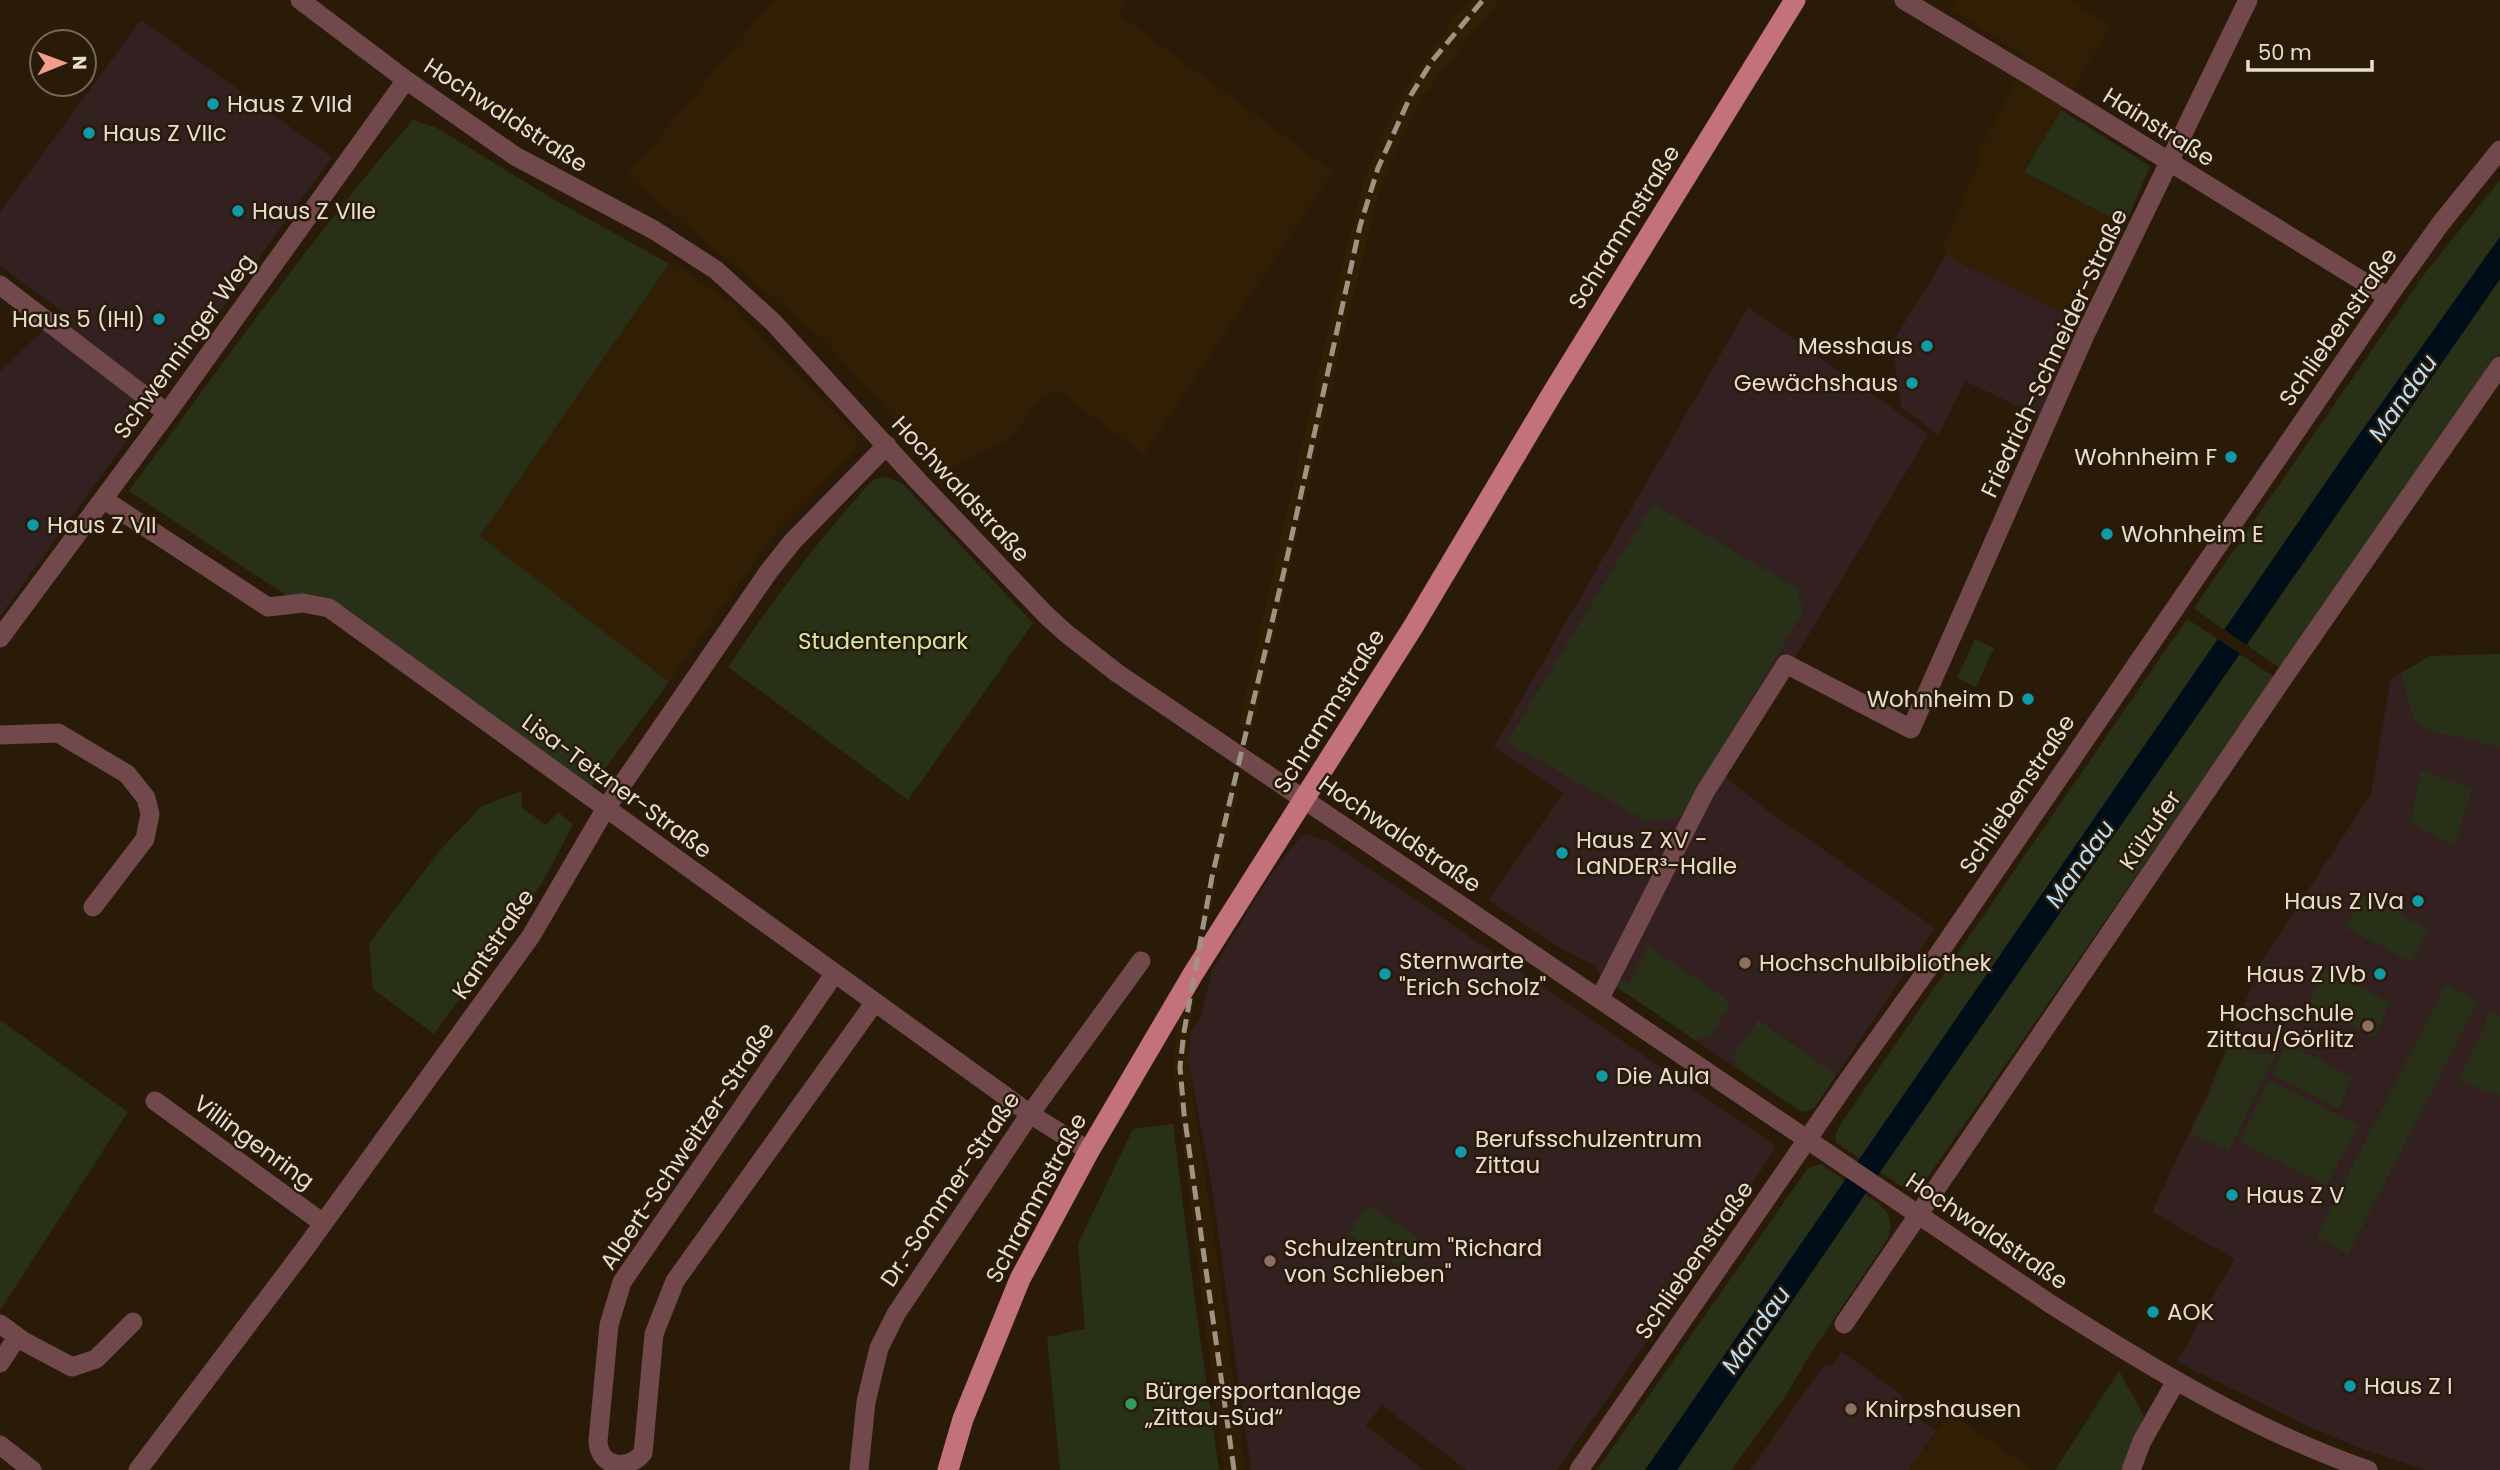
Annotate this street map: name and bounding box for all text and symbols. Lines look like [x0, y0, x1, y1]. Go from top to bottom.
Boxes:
north arrow [28, 28, 98, 98]
scale bar [2248, 28, 2372, 72]
text: 50 m [2258, 38, 2312, 67]
street label: Hochwaldstraße [418, 50, 594, 180]
text: N [66, 55, 93, 70]
street label: Hainstraße [2097, 80, 2221, 174]
place label: Haus Z VIId [227, 88, 352, 120]
marker: Haus Z VIId [205, 96, 221, 112]
place label: Haus Z VIIc [103, 117, 227, 149]
marker: Haus Z VIIc [81, 125, 97, 141]
street label: Schrammstraße [1561, 139, 1687, 315]
place label: Haus Z VIIe [252, 195, 376, 227]
marker: Haus Z VIIe [230, 203, 246, 219]
street label: Friedrich-Schneider-Straße [1973, 203, 2135, 503]
street label: Schliebenstraße [2271, 241, 2405, 413]
street label: Schwenninger Weg [106, 247, 262, 445]
place label: Haus 5 (IHI) [12, 303, 145, 335]
marker: Haus 5 (IHI) [151, 311, 167, 327]
place label: Messhaus [1798, 330, 1913, 362]
marker: Messhaus [1919, 338, 1935, 354]
water label: Mandau [2360, 347, 2445, 448]
place label: Gewächshaus [1734, 367, 1898, 399]
marker: Gewächshaus [1904, 375, 1920, 391]
street label: Hochwaldstraße [885, 409, 1037, 569]
place label: Wohnheim F [2074, 441, 2217, 473]
marker: Wohnheim F [2223, 449, 2239, 465]
place label: Haus Z VII [47, 509, 157, 541]
marker: Haus Z VII [25, 517, 41, 533]
place label: Wohnheim E [2121, 518, 2264, 550]
marker: Wohnheim E [2099, 526, 2115, 542]
street label: Schrammstraße [1266, 623, 1392, 799]
park label: Studentenpark [798, 625, 968, 657]
place label: Wohnheim D [1867, 683, 2014, 715]
marker: Wohnheim D [2020, 691, 2036, 707]
street label: Lisa-Tetzner-Straße [516, 706, 718, 866]
street label: Schliebenstraße [1952, 708, 2082, 880]
street label: Hochwaldstraße [1313, 768, 1487, 900]
street label: Külzufer [2112, 784, 2188, 876]
water label: Mandau [2037, 813, 2122, 914]
place label: Haus Z XV - LaNDER³-Halle [1576, 824, 1737, 882]
marker: Haus Z XV - LaNDER³-Halle [1554, 845, 1570, 861]
street label: Kantstraße [444, 882, 542, 1006]
place label: Haus Z IVa [2284, 885, 2404, 917]
marker: Haus Z IVa [2410, 893, 2426, 909]
place label: Sternwarte "Erich Scholz" [1399, 945, 1546, 1003]
place label: Hochschulbibliothek [1759, 947, 1992, 979]
marker: Hochschulbibliothek [1737, 955, 1753, 971]
place label: Haus Z IVb [2246, 958, 2366, 990]
marker: Sternwarte "Erich Scholz" [1377, 966, 1393, 982]
marker: Haus Z IVb [2372, 966, 2388, 982]
place label: Hochschule Zittau/Görlitz [2207, 997, 2354, 1055]
street label: Albert-Schweitzer-Straße [592, 1016, 782, 1276]
marker: Hochschule Zittau/Görlitz [2360, 1018, 2376, 1034]
place label: Die Aula [1616, 1060, 1710, 1092]
marker: Die Aula [1594, 1068, 1610, 1084]
street label: Dr.-Sommer-Straße [873, 1085, 1027, 1293]
street label: Villingenring [187, 1087, 321, 1197]
street label: Schrammstraße [978, 1107, 1094, 1289]
place label: Berufsschulzentrum Zittau [1475, 1123, 1702, 1181]
marker: Berufsschulzentrum Zittau [1453, 1144, 1469, 1160]
street label: Hochwaldstraße [1900, 1165, 2074, 1297]
street label: Schliebenstraße [1627, 1174, 1761, 1346]
place label: Haus Z V [2246, 1179, 2345, 1211]
marker: Haus Z V [2224, 1187, 2240, 1203]
place label: Schulzentrum "Richard von Schlieben" [1284, 1232, 1542, 1290]
marker: Schulzentrum "Richard von Schlieben" [1262, 1253, 1278, 1269]
water label: Mandau [1713, 1279, 1798, 1380]
place label: AOK [2167, 1296, 2215, 1328]
marker: AOK [2145, 1304, 2161, 1320]
place label: Haus Z I [2364, 1370, 2453, 1402]
place label: Bürgersportanlage „Zittau-Süd“ [1144, 1375, 1361, 1433]
marker: Haus Z I [2342, 1378, 2358, 1394]
place label: Knirpshausen [1865, 1393, 2021, 1425]
marker: Bürgersportanlage „Zittau-Süd“ [1123, 1396, 1139, 1412]
marker: Knirpshausen [1843, 1401, 1859, 1417]

